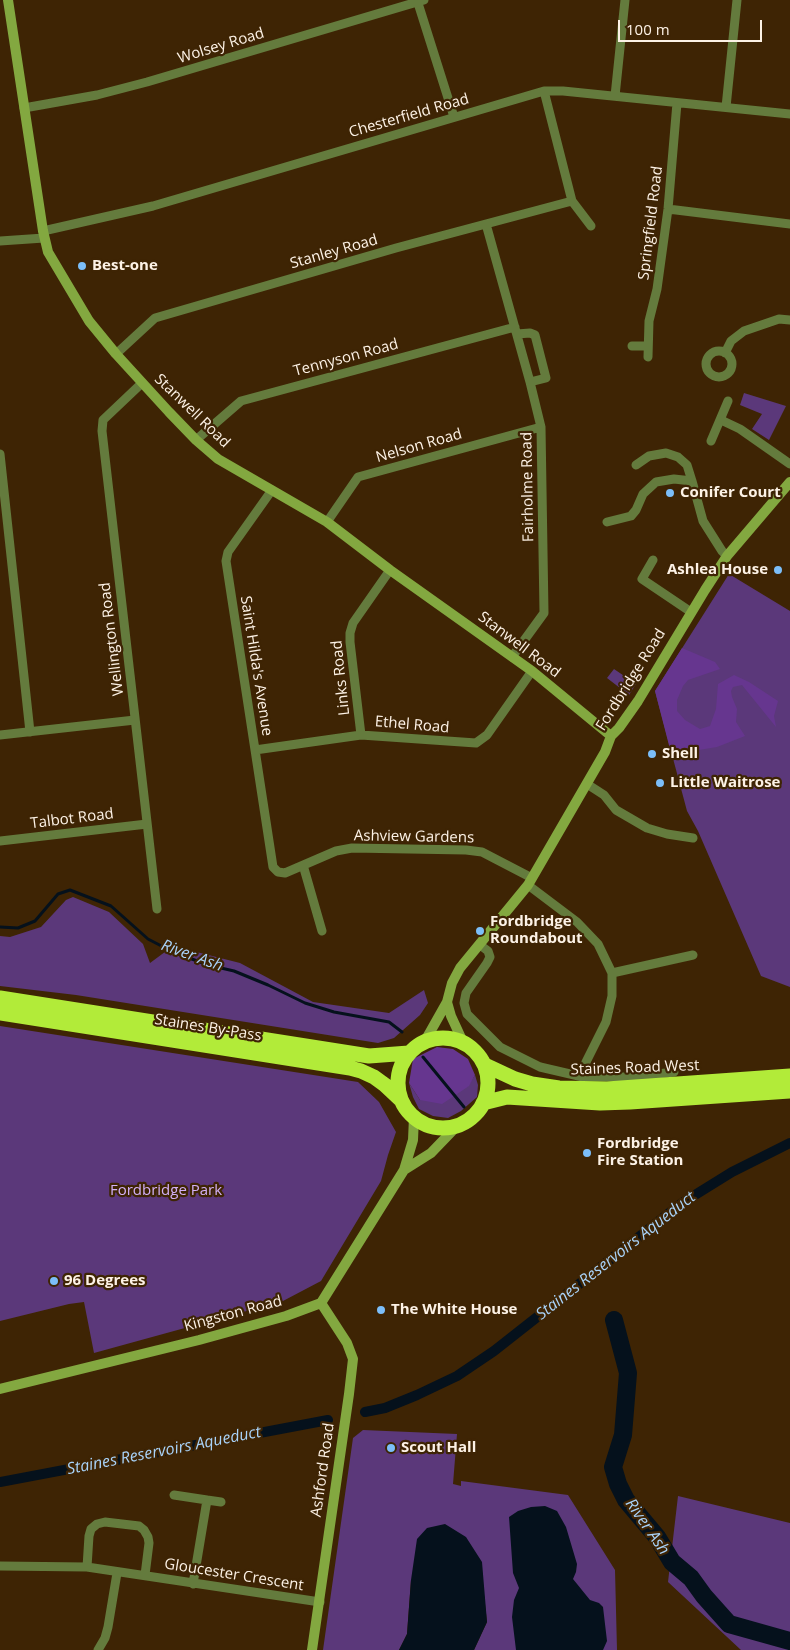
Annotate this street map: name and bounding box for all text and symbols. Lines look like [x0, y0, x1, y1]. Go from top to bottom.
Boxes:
scale bar [620, 10, 764, 42]
text: 100 m [626, 19, 670, 39]
street label: Wolsey Road [176, 24, 266, 68]
street label: Chesterfield Road [347, 90, 471, 142]
street label: Springfield Road [635, 165, 667, 281]
street label: Stanley Road [288, 231, 380, 273]
place label: Best-one [92, 257, 158, 275]
marker: Best-one [76, 260, 88, 272]
street label: Tennyson Road [292, 335, 400, 381]
street label: Stanwell Road [150, 370, 234, 452]
street label: Nelson Road [374, 425, 464, 467]
street label: Fairholme Road [518, 432, 538, 542]
place label: Conifer Court [680, 484, 781, 502]
marker: Conifer Court [664, 487, 676, 499]
place label: Ashlea House [667, 561, 768, 579]
marker: Ashlea House [772, 564, 784, 576]
street label: Wellington Road [96, 581, 128, 697]
street label: Saint Hilda's Avenue [236, 595, 276, 737]
street label: Stanwell Road [474, 608, 564, 682]
street label: Fordbridge Road [592, 626, 670, 734]
street label: Links Road [328, 639, 354, 717]
street label: Ethel Road [374, 713, 450, 737]
place label: Shell [662, 745, 698, 763]
marker: Shell [646, 748, 658, 760]
place label: Little Waitrose [670, 774, 780, 792]
marker: Little Waitrose [654, 777, 666, 789]
street label: Talbot Road [29, 805, 115, 833]
street label: Ashview Gardens [354, 827, 474, 847]
place label: Fordbridge Roundabout [490, 913, 583, 948]
marker: Fordbridge Roundabout [474, 925, 486, 937]
water label: River Ash [159, 936, 225, 976]
street label: Staines By-Pass [153, 1011, 263, 1045]
street label: Staines Road West [570, 1057, 700, 1079]
place label: Fordbridge Fire Station [597, 1135, 683, 1170]
marker: Fordbridge Fire Station [581, 1147, 593, 1159]
park label: Fordbridge Park [110, 1182, 222, 1200]
water label: Staines Reservoirs Aqueduct [532, 1188, 700, 1324]
place label: 96 Degrees [64, 1272, 145, 1290]
marker: 96 Degrees [48, 1275, 60, 1287]
street label: Kingston Road [182, 1292, 284, 1336]
place label: The White House [391, 1301, 517, 1319]
marker: The White House [375, 1304, 387, 1316]
street label: Ashford Road [307, 1422, 339, 1518]
water label: Staines Reservoirs Aqueduct [65, 1423, 263, 1479]
place label: Scout Hall [401, 1439, 476, 1457]
marker: Scout Hall [385, 1442, 397, 1454]
water label: River Ash [621, 1495, 673, 1559]
street label: Gloucester Crescent [163, 1555, 305, 1595]

